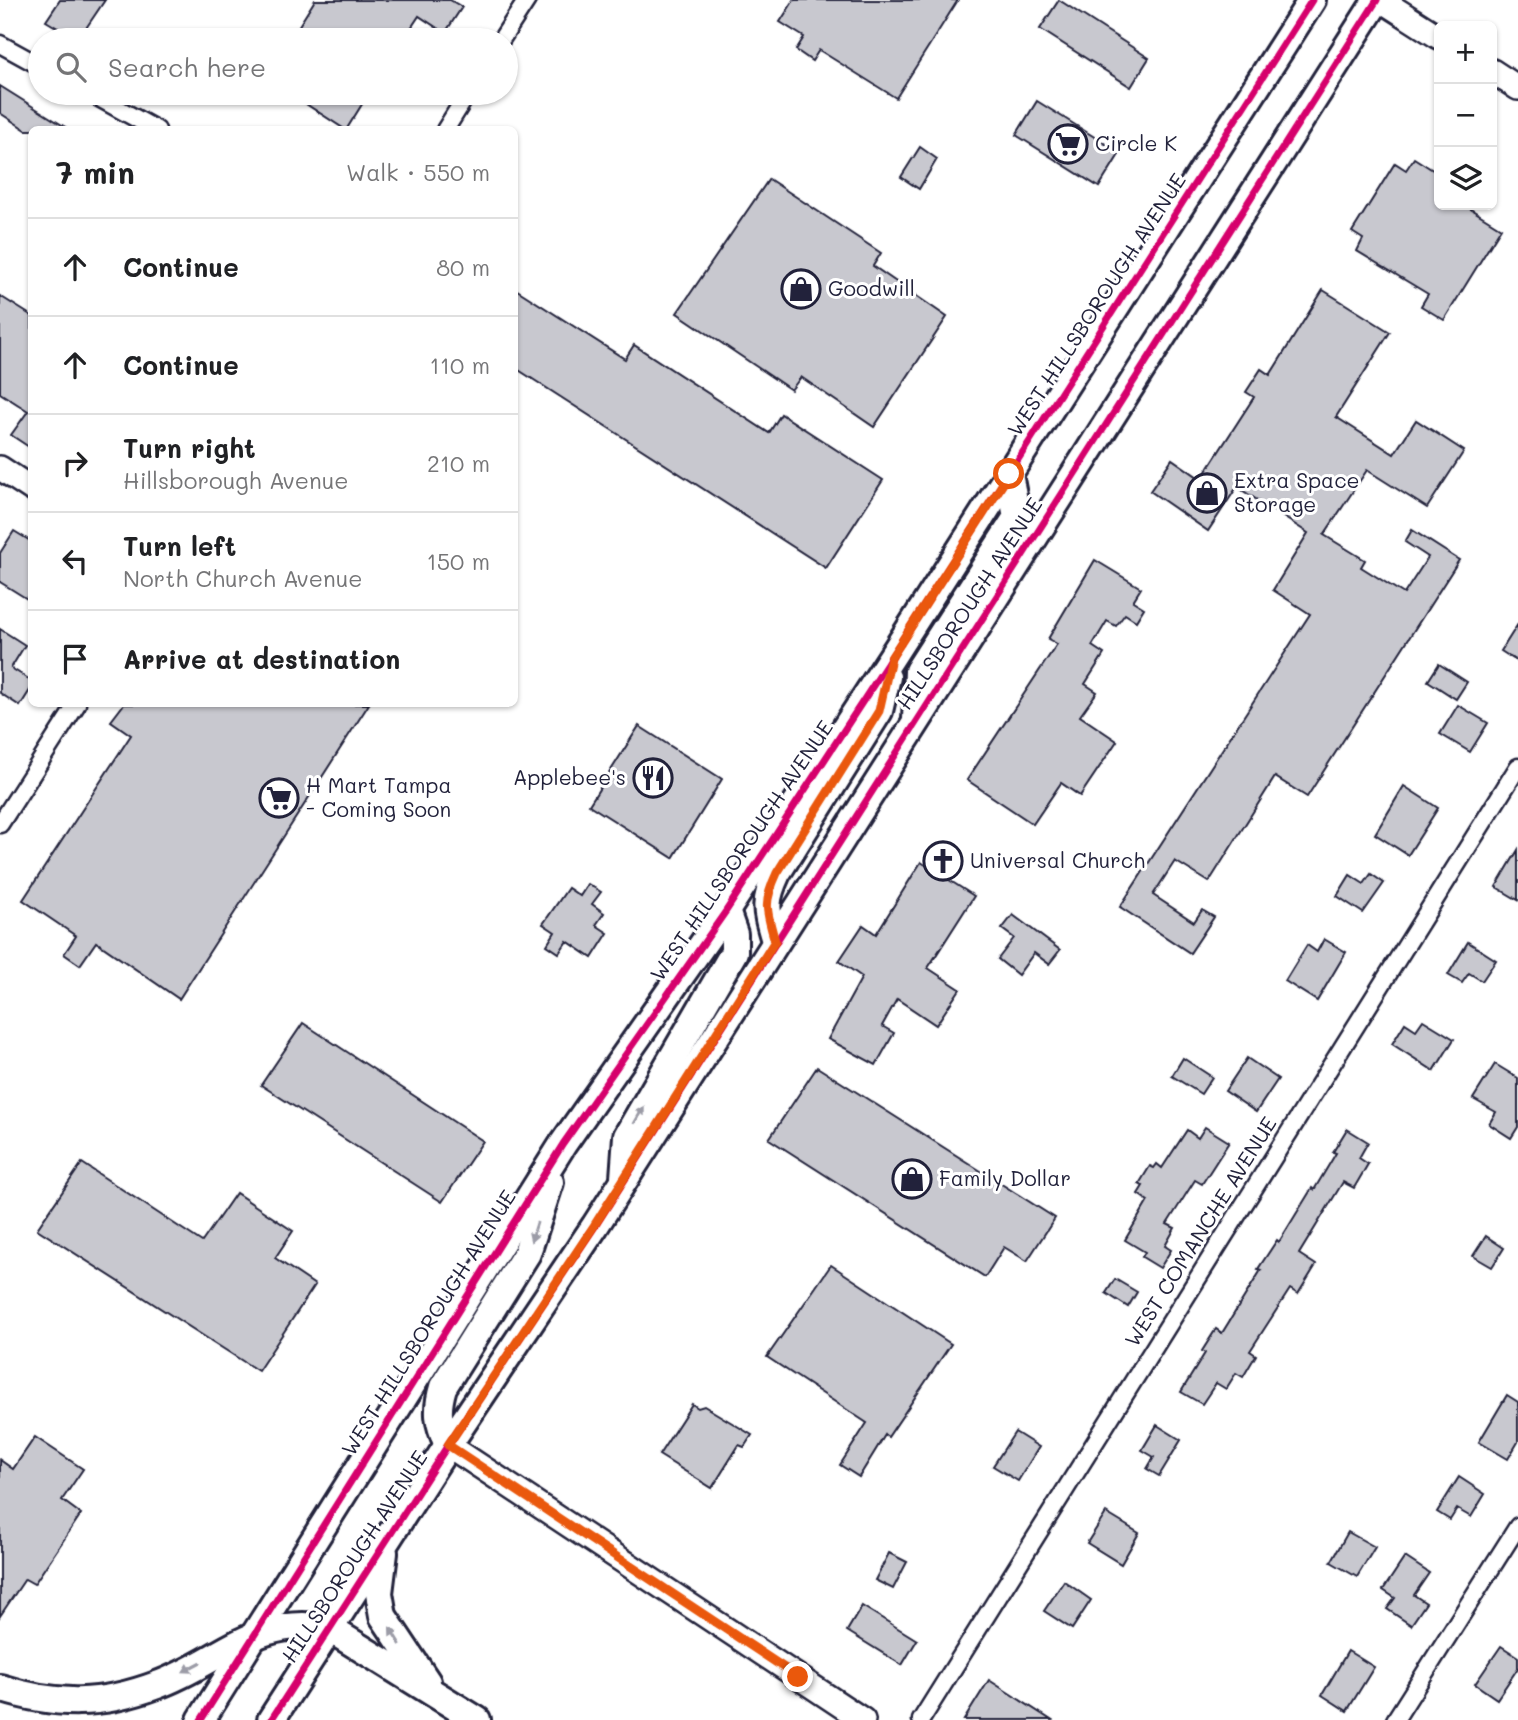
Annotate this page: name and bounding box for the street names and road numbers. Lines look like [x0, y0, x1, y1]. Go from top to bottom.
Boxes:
street label: WEST HILLSBOROUGH AVENUE [1000, 168, 1191, 441]
street label: HILLSBOROUGH AVENUE [890, 492, 1047, 714]
street label: WEST HILLSBOROUGH AVENUE [643, 715, 838, 985]
street label: WEST COMANCHE AVENUE [1118, 1111, 1282, 1351]
street label: WEST HILLSBOROUGH AVENUE [335, 1184, 521, 1460]
street label: HILLSBOROUGH AVENUE [275, 1445, 432, 1667]

